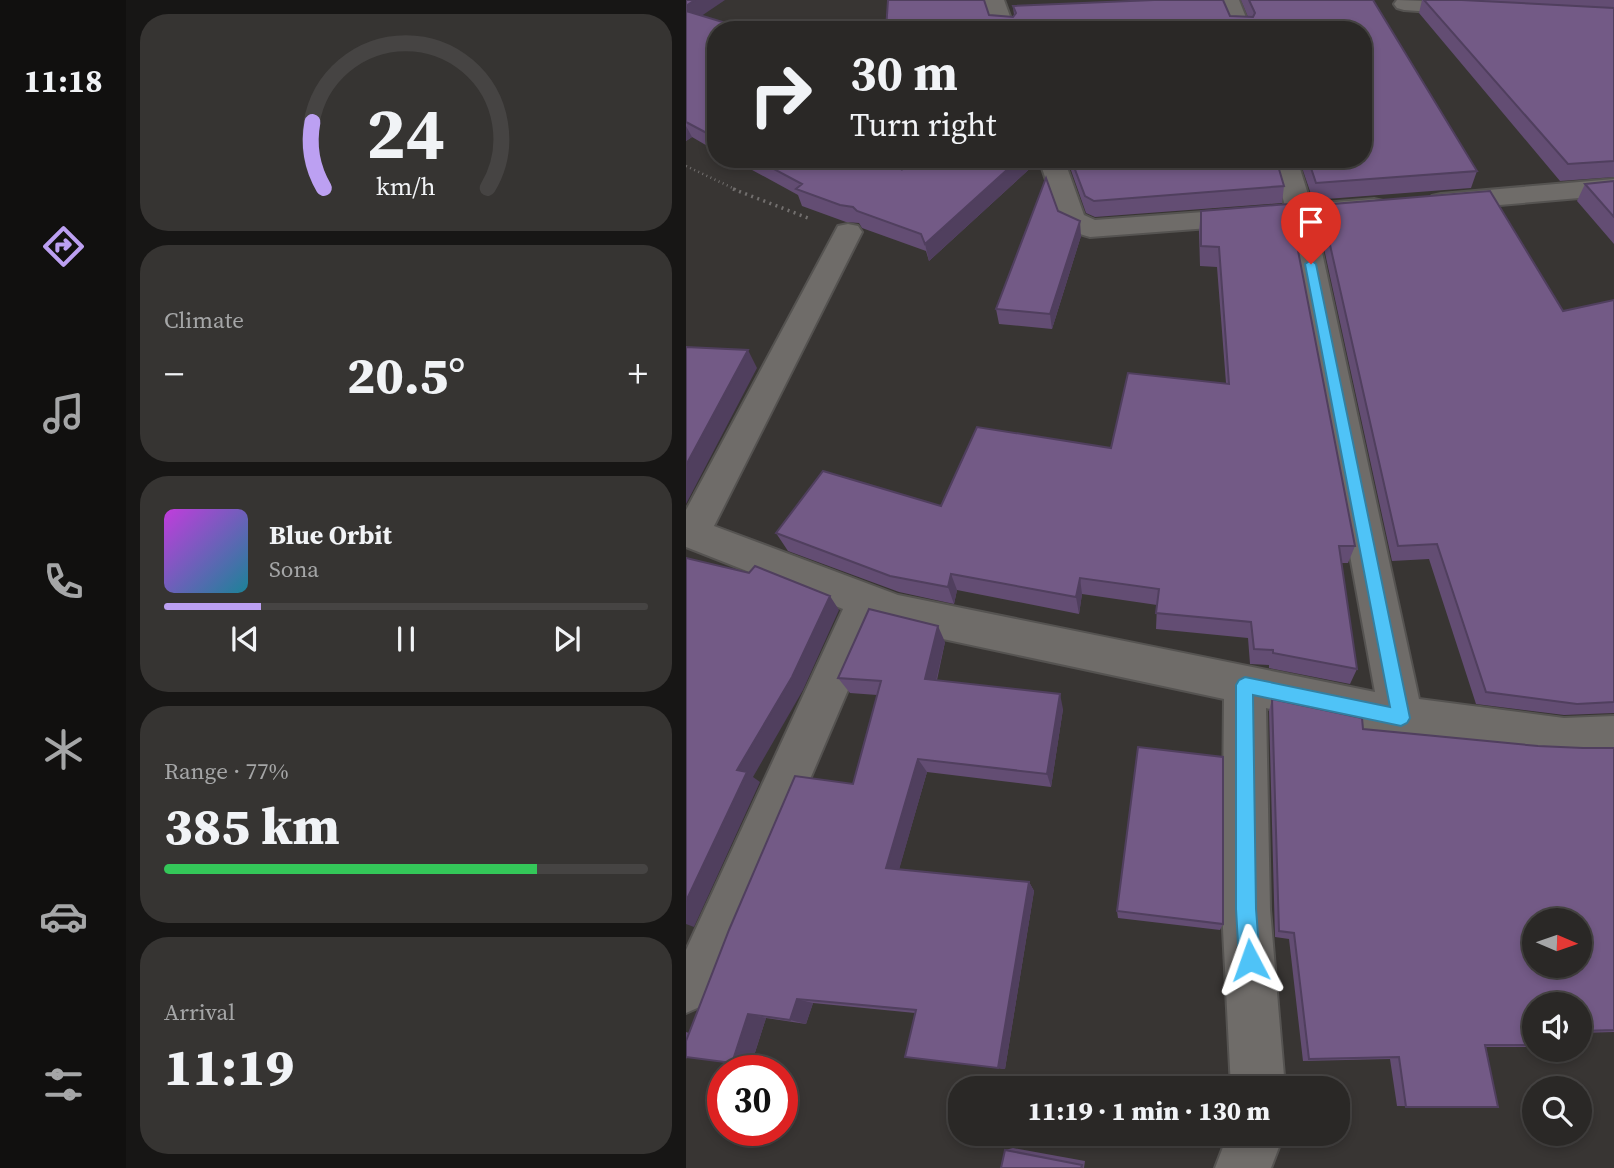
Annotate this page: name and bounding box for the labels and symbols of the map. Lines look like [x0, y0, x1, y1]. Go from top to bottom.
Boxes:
pin [1281, 192, 1341, 264]
north arrow [1522, 908, 1592, 978]
position arrow [1213, 923, 1287, 997]
speed limit sign: 30 [707, 1055, 798, 1146]

